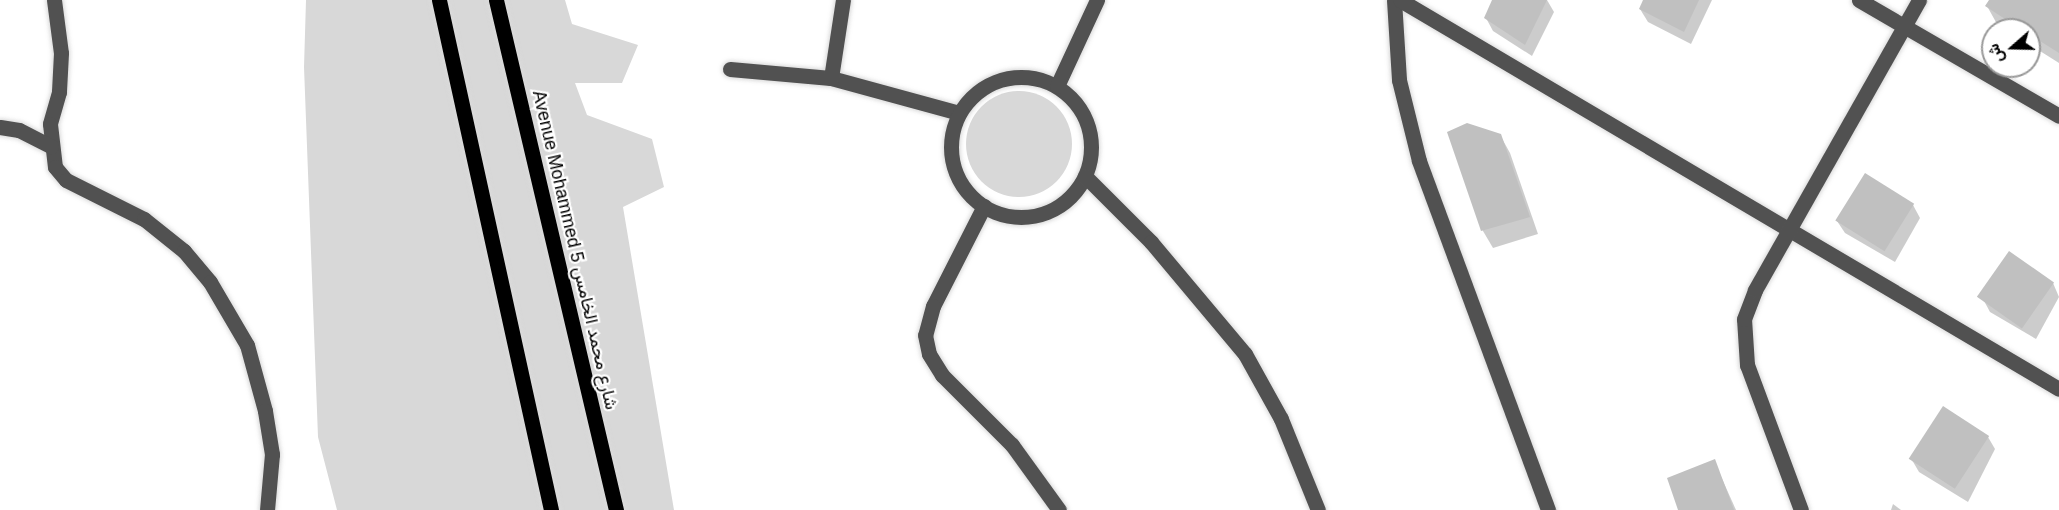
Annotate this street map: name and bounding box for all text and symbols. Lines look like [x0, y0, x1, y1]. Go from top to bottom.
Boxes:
north arrow [1981, 18, 2041, 78]
text: ش [1984, 42, 2007, 66]
street label: Avenue Mohammed 5 شارع محمد الخامس [528, 88, 622, 412]

